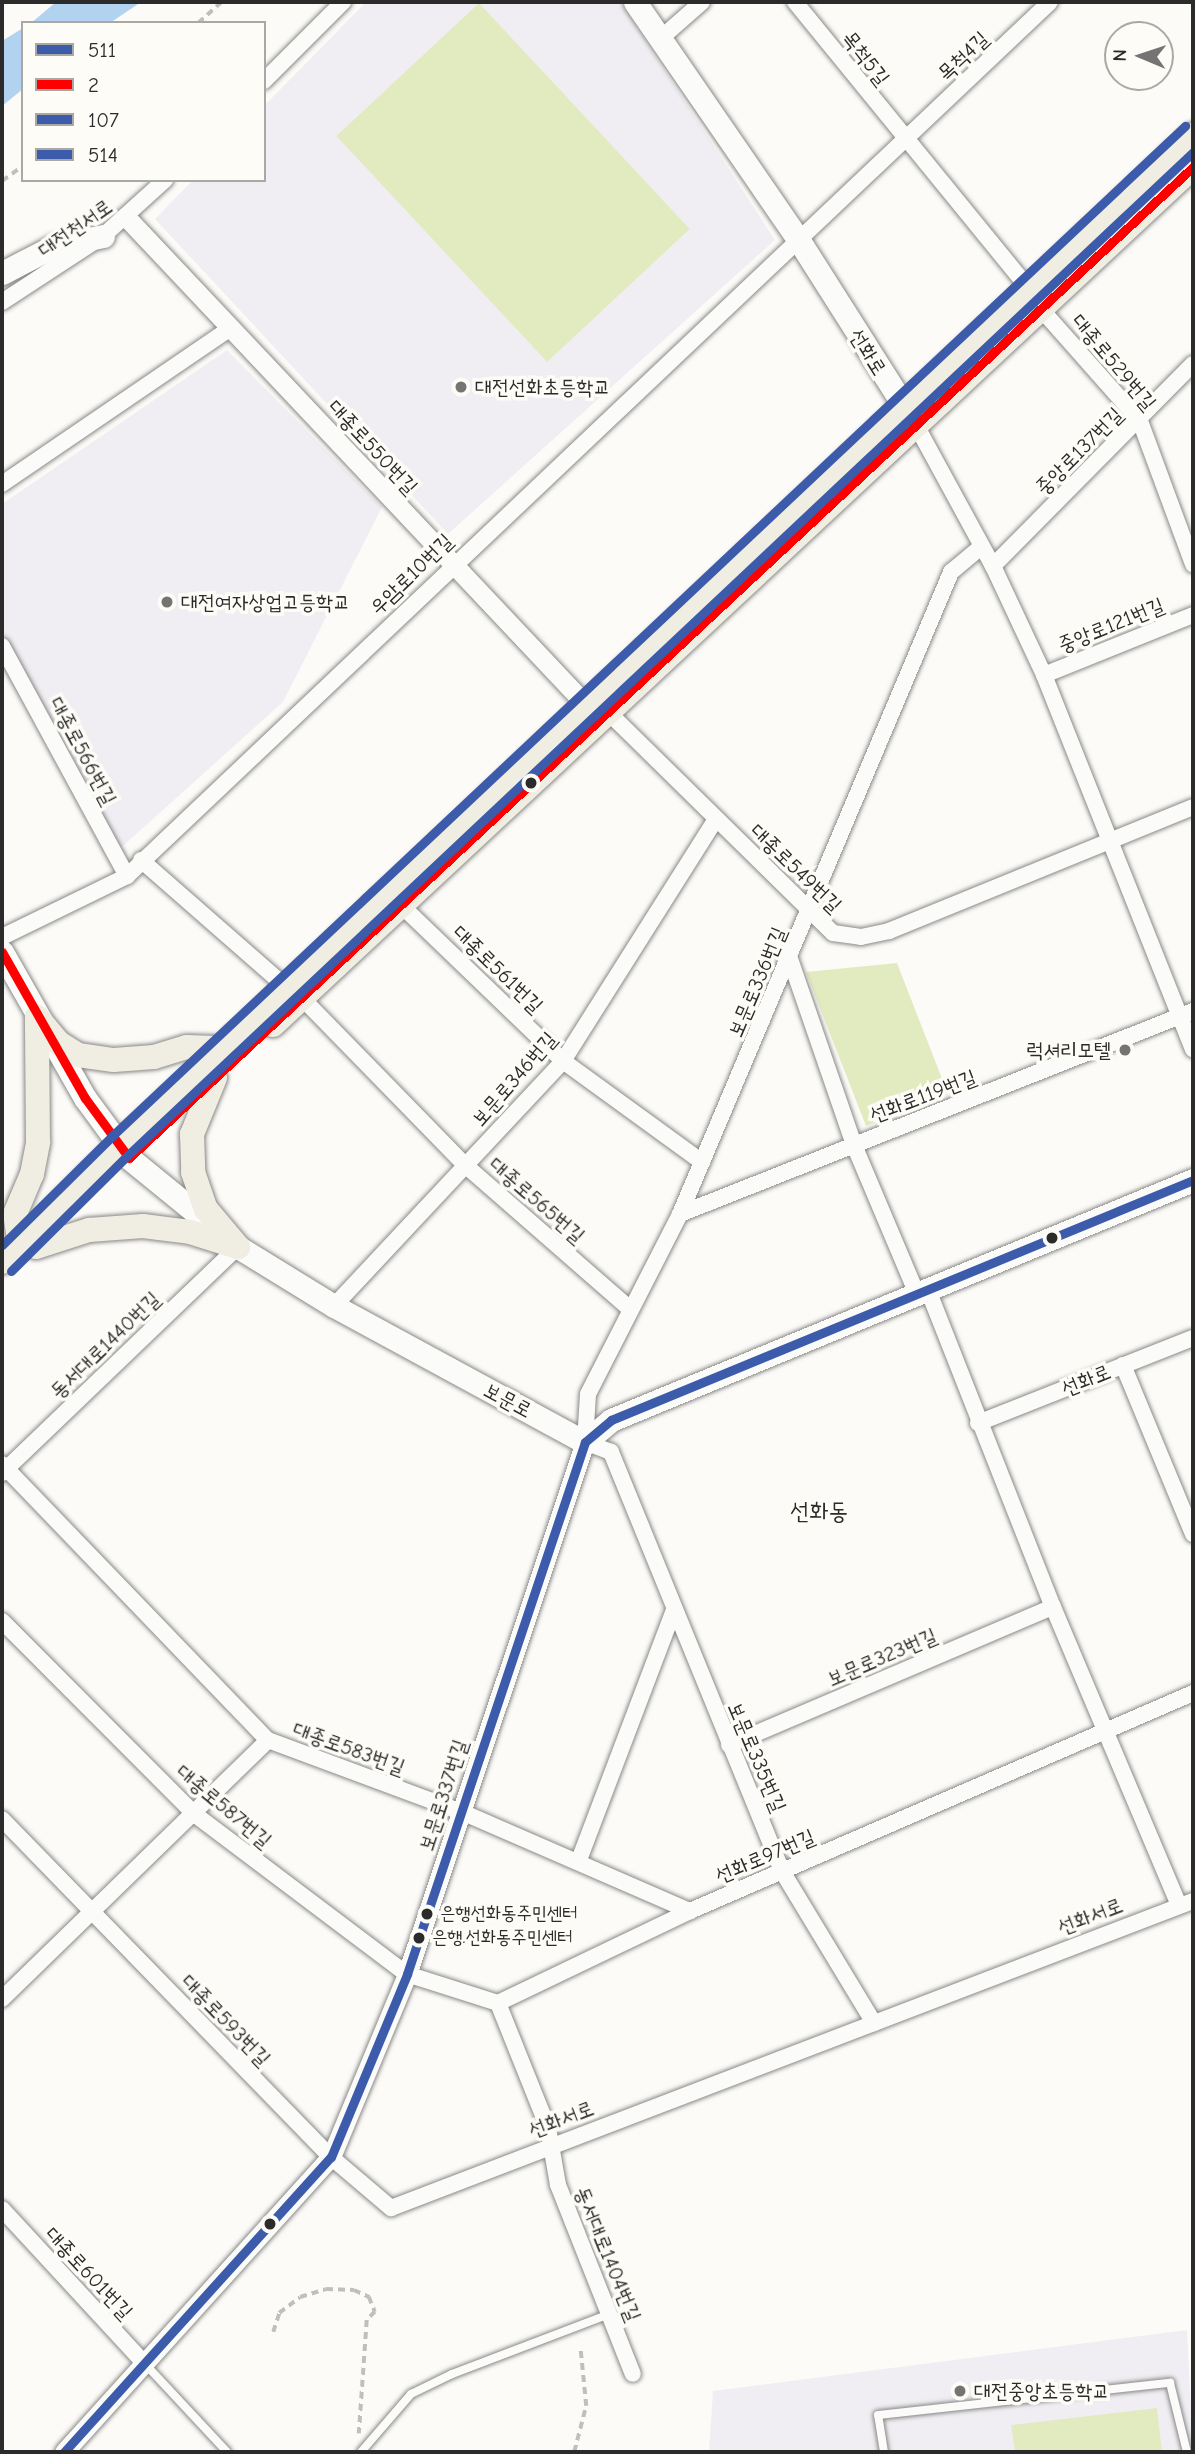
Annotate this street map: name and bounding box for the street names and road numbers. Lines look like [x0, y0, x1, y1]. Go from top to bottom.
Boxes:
street label: 목척5길 [837, 26, 895, 90]
street label: 목척4길 [932, 26, 994, 86]
street label: 대전천서로 [33, 193, 117, 263]
street label: 대종로529번길 [1066, 309, 1162, 415]
street label: 선화로 [844, 324, 892, 380]
street label: 대종로550번길 [323, 395, 423, 499]
street label: 중앙로137번길 [1030, 402, 1128, 500]
street label: 우암로10번길 [364, 528, 458, 620]
street label: 중앙로121번길 [1054, 592, 1168, 658]
street label: 대종로566번길 [44, 693, 122, 809]
street label: 대종로549번길 [745, 818, 847, 918]
street label: 대종로561번길 [448, 920, 548, 1018]
street label: 보문로336번길 [723, 923, 791, 1041]
street label: 보문로346번길 [466, 1027, 562, 1131]
street label: 선화로119번길 [866, 1064, 980, 1128]
street label: 대종로565번길 [484, 1152, 590, 1248]
street label: 동서대로1440번길 [45, 1286, 165, 1404]
street label: 선화로 [1058, 1359, 1114, 1401]
street label: 보문로 [480, 1377, 536, 1423]
street label: 보문로323번길 [823, 1623, 941, 1691]
street label: 보문로335번길 [723, 1698, 791, 1816]
street label: 대종로583번길 [290, 1716, 408, 1780]
street label: 보문로337번길 [413, 1736, 473, 1854]
street label: 대종로587번길 [171, 1759, 277, 1853]
street label: 선화로97번길 [711, 1824, 819, 1888]
street label: 선화서로 [1054, 1892, 1126, 1940]
street label: 대종로593번길 [176, 1969, 276, 2071]
street label: 선화서로 [525, 2095, 597, 2143]
street label: 동서대로1404번길 [570, 2183, 646, 2325]
street label: 대종로601번길 [40, 2222, 138, 2324]

